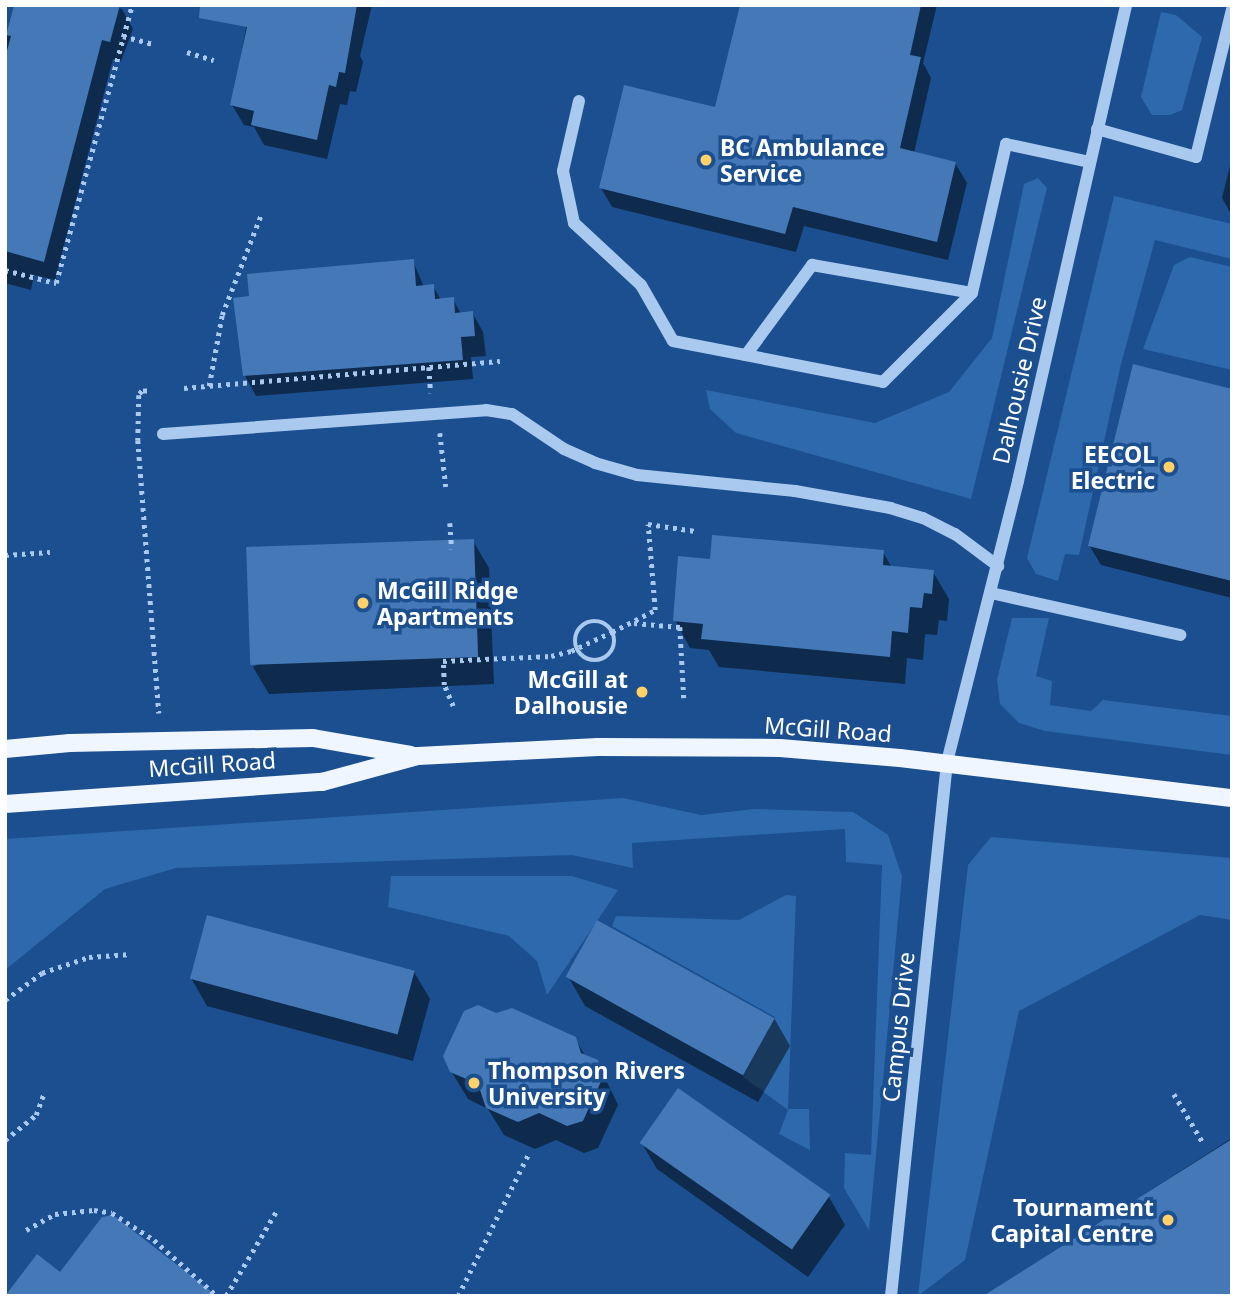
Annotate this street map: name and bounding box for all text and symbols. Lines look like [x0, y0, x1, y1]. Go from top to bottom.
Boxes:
place label: BC Ambulance Service [720, 133, 885, 187]
marker: BC Ambulance Service [698, 152, 714, 168]
street label: Dalhousie Drive [986, 294, 1052, 466]
place label: EECOL Electric [1071, 440, 1155, 494]
marker: EECOL Electric [1161, 459, 1177, 475]
place label: McGill Ridge Apartments [377, 576, 519, 630]
marker: McGill Ridge Apartments [355, 595, 371, 611]
place label: McGill at Dalhousie [514, 665, 628, 719]
marker: McGill at Dalhousie [634, 684, 650, 700]
street label: McGill Road [763, 711, 893, 747]
street label: McGill Road [147, 746, 277, 782]
street label: Campus Drive [876, 950, 920, 1104]
place label: Thompson Rivers University [488, 1056, 685, 1110]
marker: Thompson Rivers University [466, 1075, 482, 1091]
place label: Tournament Capital Centre [990, 1193, 1154, 1247]
marker: Tournament Capital Centre [1160, 1212, 1176, 1228]

